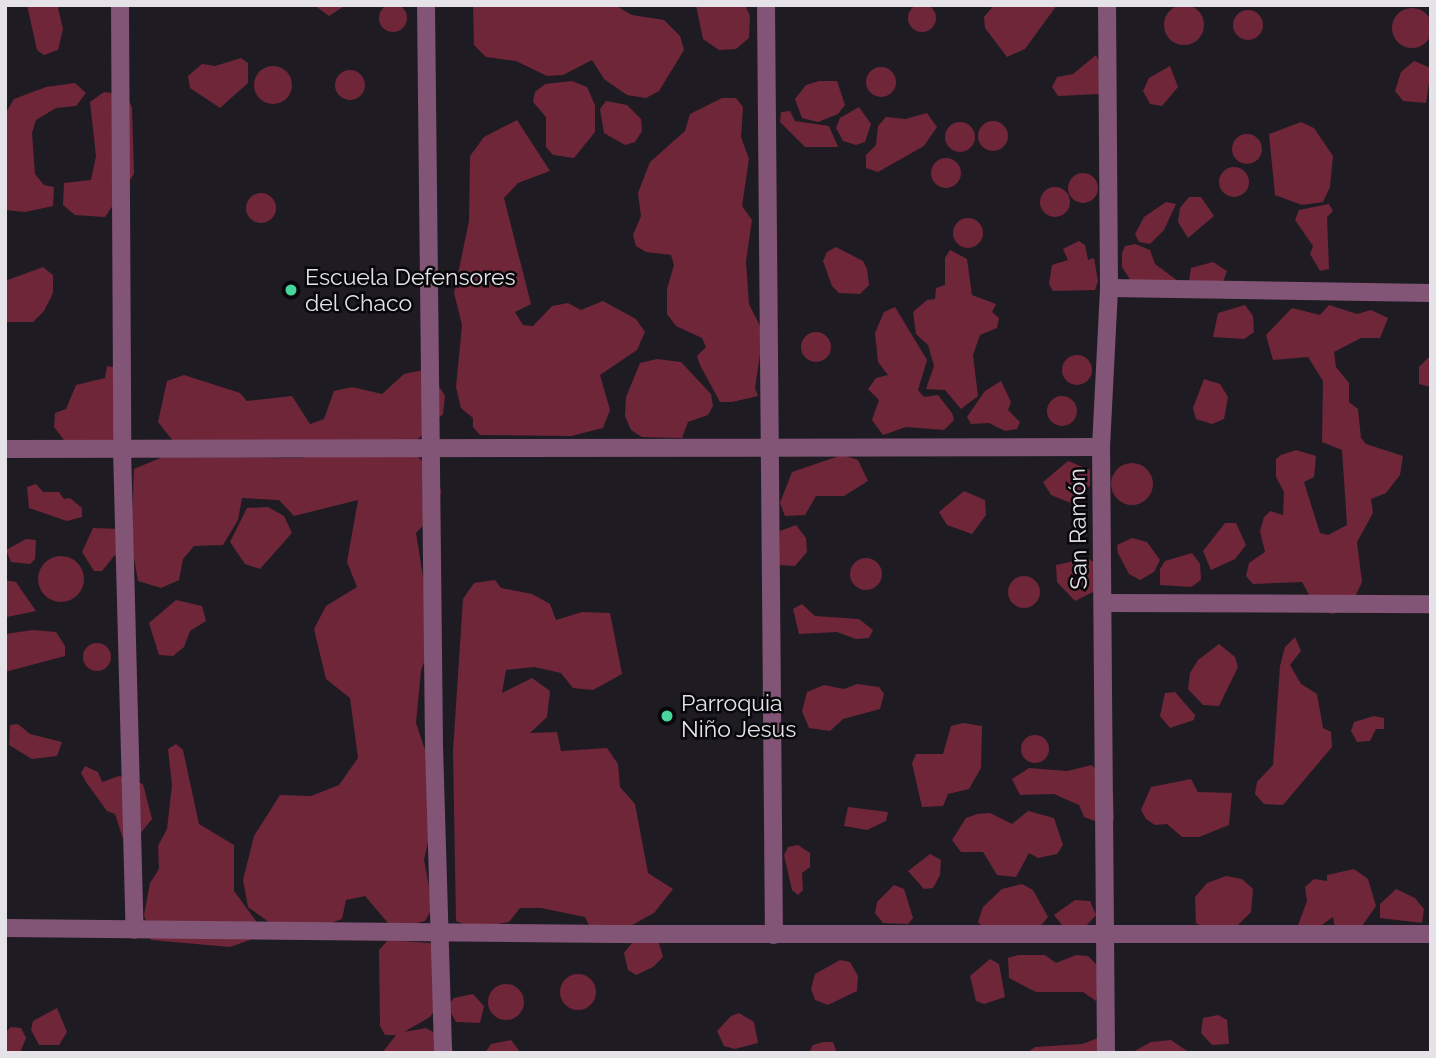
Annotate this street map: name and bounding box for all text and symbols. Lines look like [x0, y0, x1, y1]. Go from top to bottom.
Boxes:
place label: Escuela Defensores del Chaco [305, 263, 516, 317]
marker: Escuela Defensores del Chaco [283, 282, 299, 298]
street label: San Ramón [1063, 468, 1093, 590]
place label: Parroquia Niño Jesus [681, 689, 797, 743]
marker: Parroquia Niño Jesus [659, 708, 675, 724]

